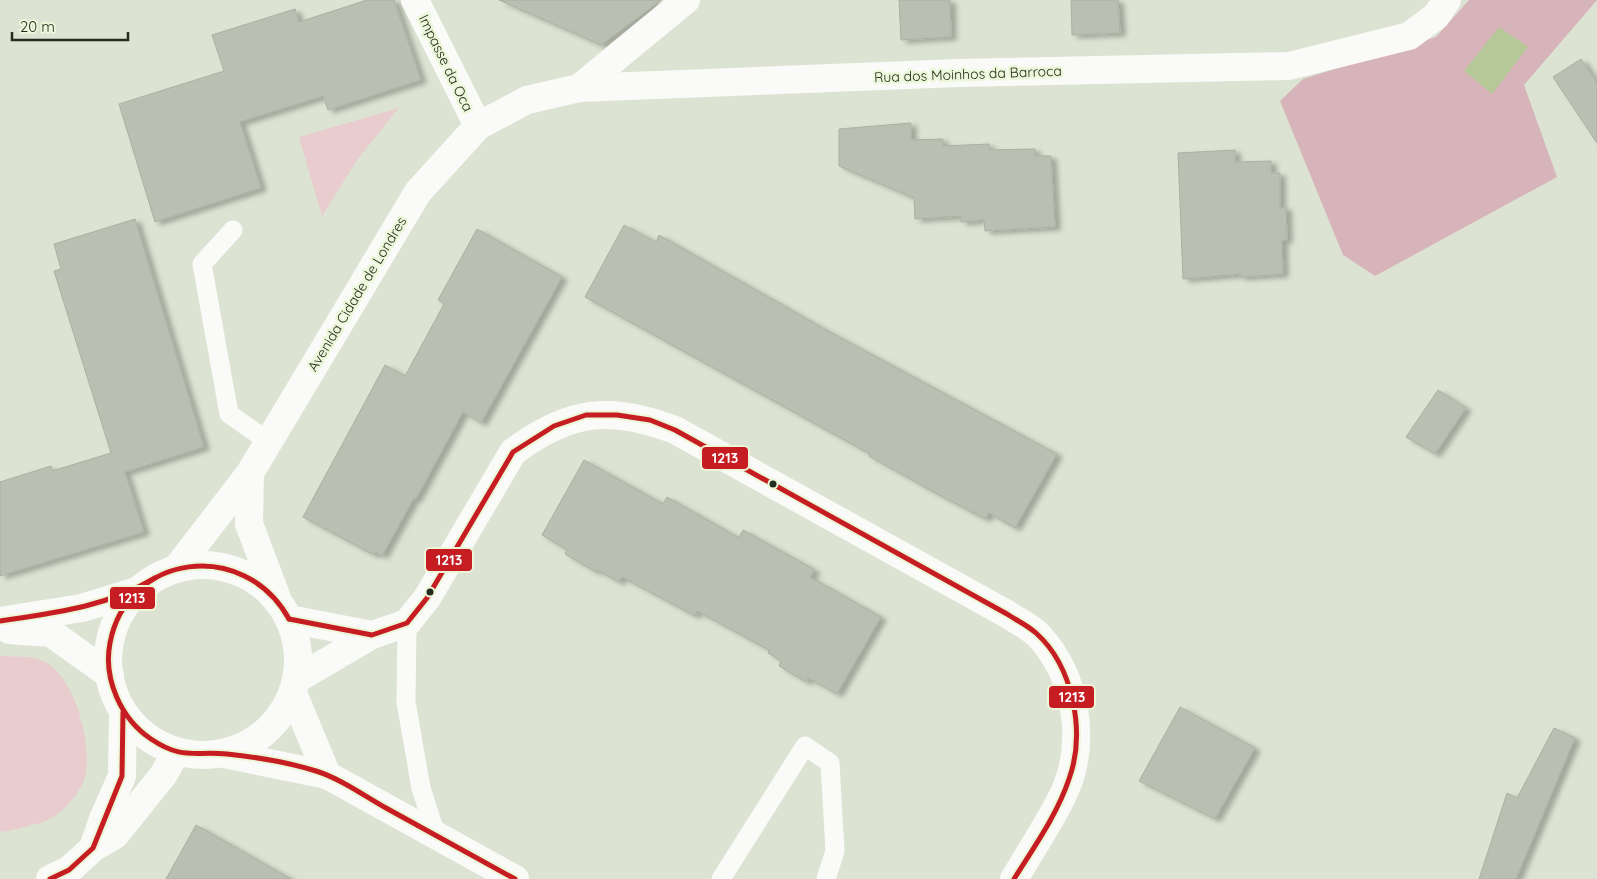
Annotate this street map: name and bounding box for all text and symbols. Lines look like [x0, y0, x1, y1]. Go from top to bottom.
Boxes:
scale bar [12, 10, 129, 42]
street label: Impasse da Oca [415, 12, 477, 114]
text: 20 m [20, 17, 55, 36]
street label: Rua dos Moinhos da Barroca [874, 62, 1062, 86]
street label: Avenida Cidade de Londres [304, 213, 410, 375]
line badge: 1213 [701, 446, 749, 470]
text: 1213 [712, 449, 738, 467]
unlabelled marker [768, 479, 778, 489]
line badge: 1213 [425, 548, 473, 572]
text: 1213 [436, 551, 462, 569]
line badge: 1213 [109, 586, 156, 610]
unlabelled marker [425, 587, 435, 597]
text: 1213 [119, 589, 145, 607]
line badge: 1213 [1048, 685, 1095, 709]
text: 1213 [1059, 688, 1085, 706]

